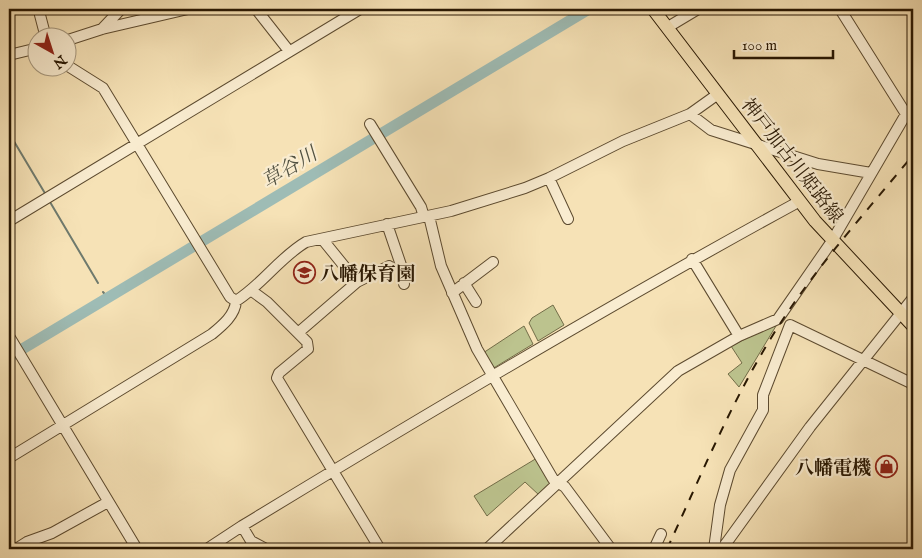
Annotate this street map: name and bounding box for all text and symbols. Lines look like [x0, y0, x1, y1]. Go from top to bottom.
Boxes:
north arrow [28, 28, 78, 78]
scale bar [734, 28, 833, 60]
text: 100 m [742, 36, 778, 55]
text: N [49, 50, 71, 72]
street label: 神戸加古川姫路線 [735, 94, 848, 229]
water label: 草谷川 [258, 141, 324, 194]
school or university icon: 八幡保育園 [292, 261, 316, 285]
place label: 八幡保育園 [320, 263, 415, 287]
shop icon: 八幡電機 [875, 455, 899, 479]
place label: 八幡電機 [795, 457, 871, 481]

